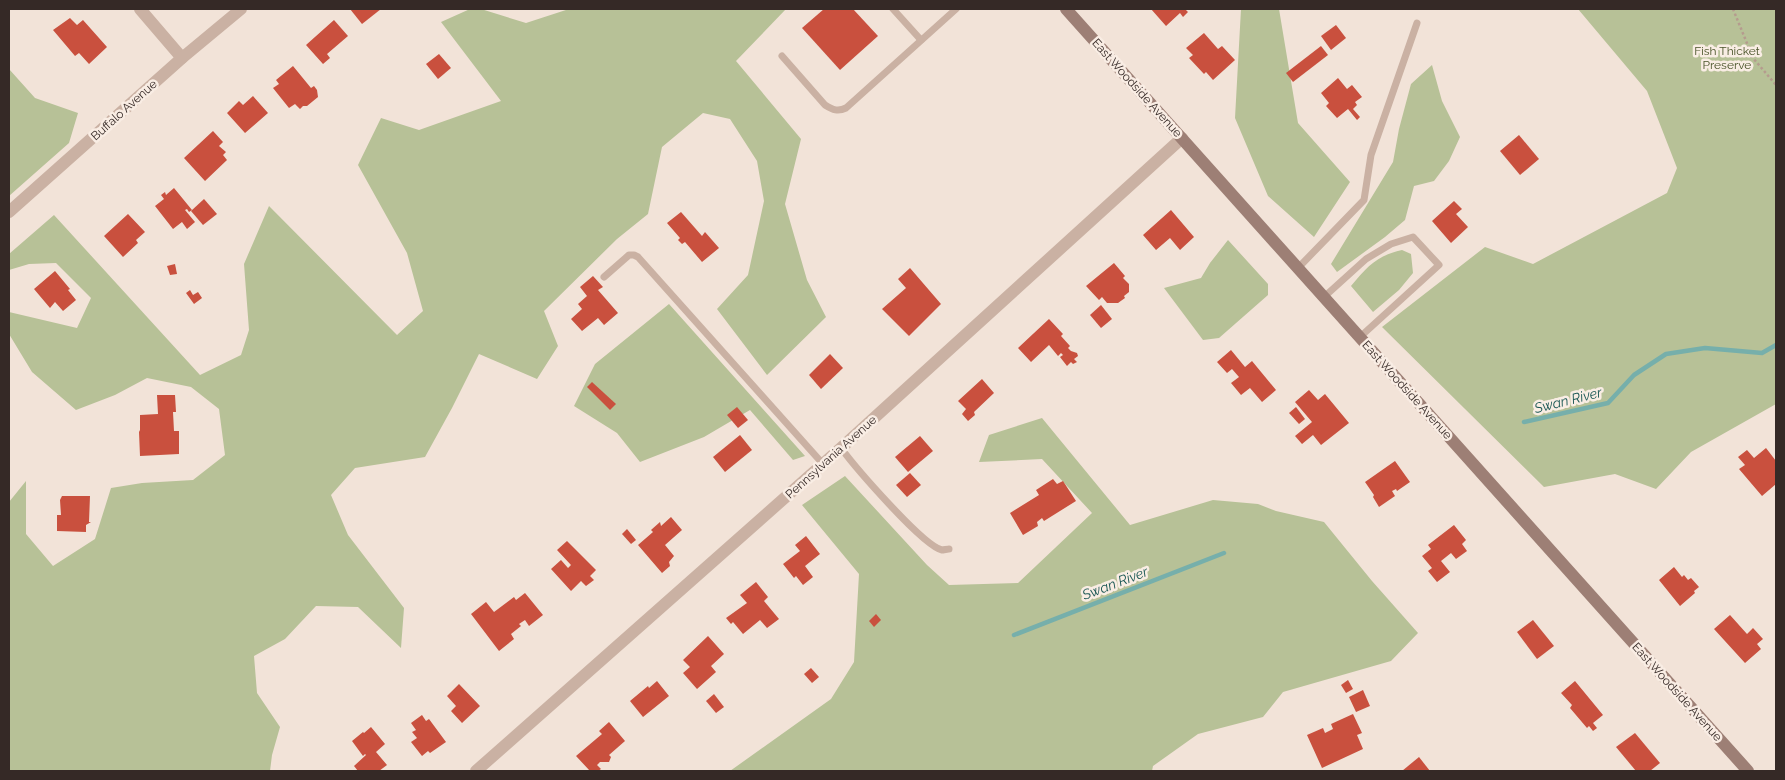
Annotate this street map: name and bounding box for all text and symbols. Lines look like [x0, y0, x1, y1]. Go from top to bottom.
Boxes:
street label: East Woodside Avenue [1089, 36, 1185, 140]
park label: Fish Thicket Preserve [1694, 44, 1760, 72]
street label: Buffalo Avenue [88, 77, 160, 143]
street label: East Woodside Avenue [1359, 338, 1455, 442]
water label: Swan River [1532, 384, 1605, 416]
street label: Pennsylvania Avenue [783, 413, 879, 501]
water label: Swan River [1079, 563, 1151, 603]
street label: East Woodside Avenue [1629, 640, 1725, 744]

